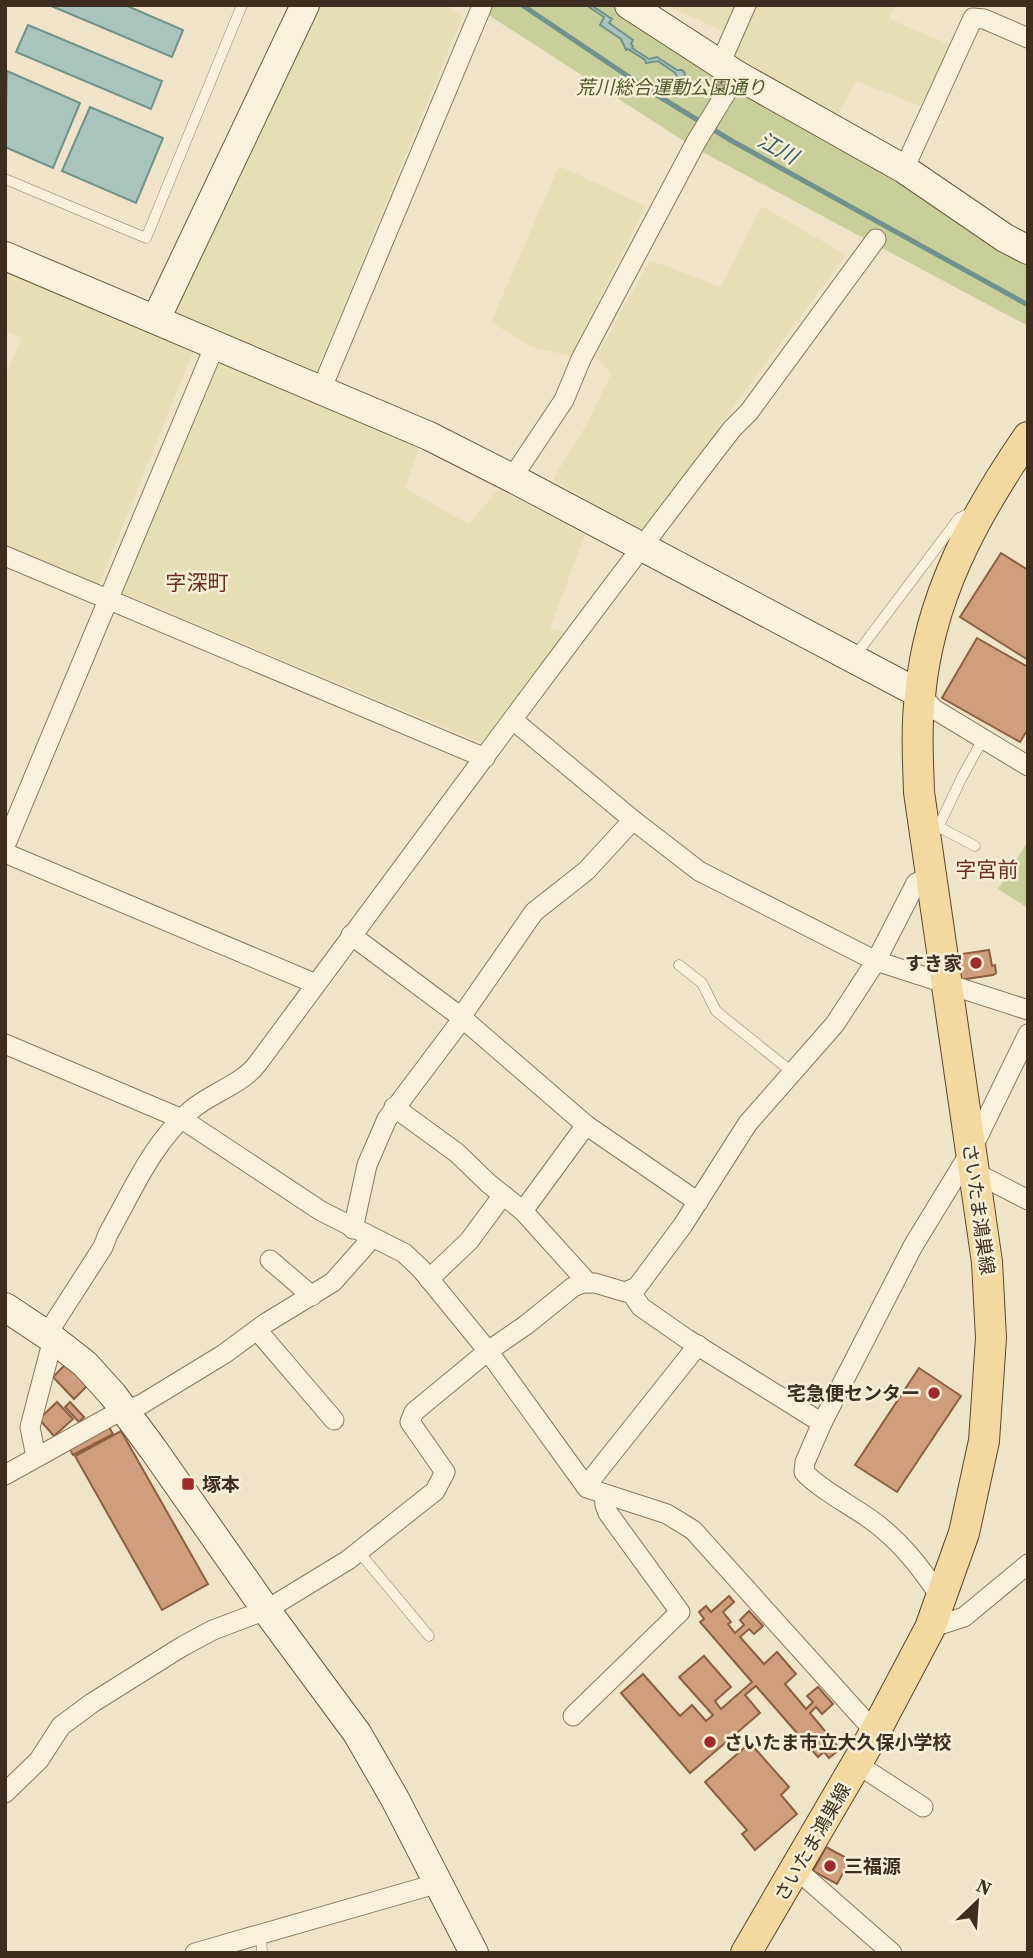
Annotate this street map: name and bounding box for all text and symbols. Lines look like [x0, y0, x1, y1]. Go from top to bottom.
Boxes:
park label: 荒川総合運動公園通り [576, 74, 766, 100]
water label: 江川 [753, 125, 805, 172]
district label: 字深町 [166, 568, 229, 597]
district label: 字宮前 [956, 855, 1019, 884]
place label: すき家 [905, 950, 962, 976]
marker: すき家 [968, 955, 984, 971]
street label: さいたま鴻巣線 [957, 1142, 1001, 1276]
place label: 宅急便センター [787, 1380, 920, 1406]
marker: 宅急便センター [926, 1385, 942, 1401]
place label: 塚本 [202, 1471, 240, 1497]
marker: 塚本 [180, 1476, 196, 1492]
place label: さいたま市立大久保小学校 [724, 1729, 951, 1755]
marker: さいたま市立大久保小学校 [702, 1734, 718, 1750]
street label: さいたま鴻巣線 [768, 1778, 856, 1906]
place label: 三福源 [844, 1853, 901, 1879]
marker: 三福源 [822, 1858, 838, 1874]
north arrow [942, 1867, 1012, 1937]
text: N [972, 1872, 996, 1901]

